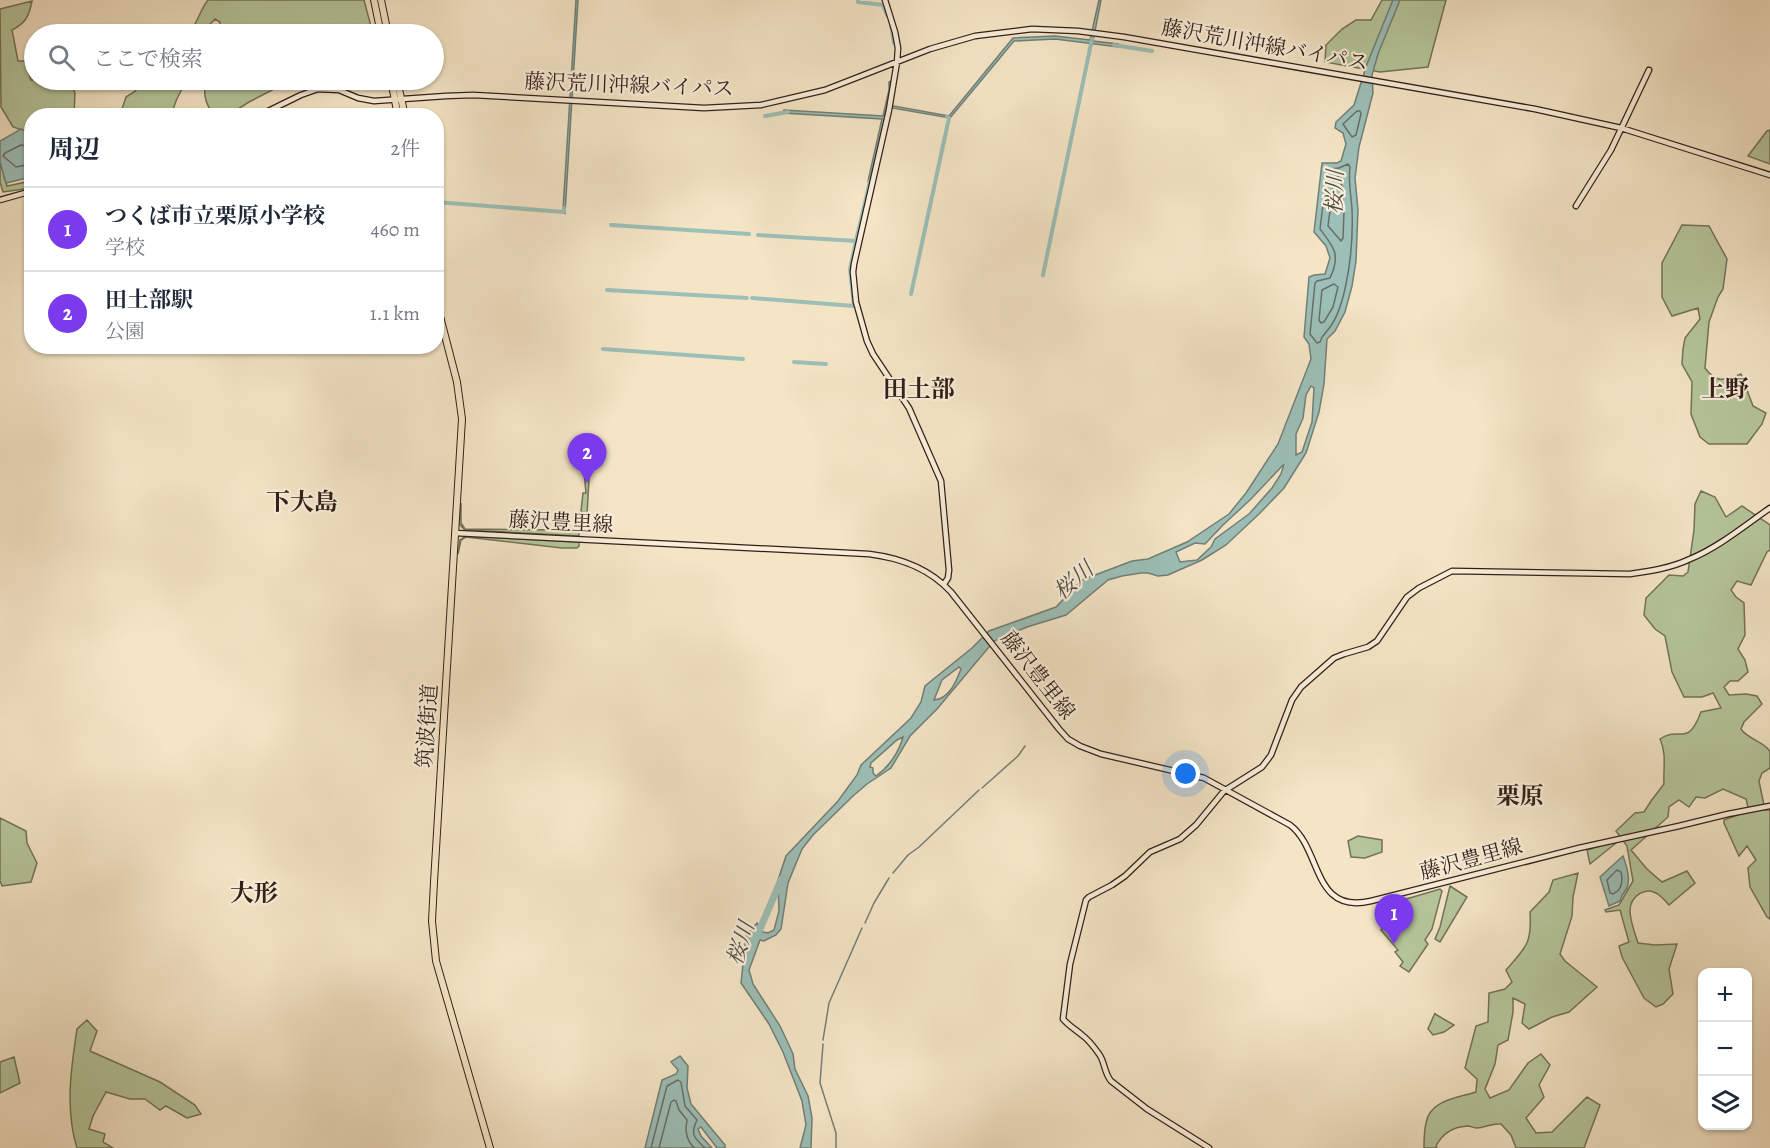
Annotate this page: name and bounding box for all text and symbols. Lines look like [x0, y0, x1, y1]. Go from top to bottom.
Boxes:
street label: 藤沢荒川沖線バイパス [1159, 13, 1371, 77]
search box [24, 24, 444, 90]
icon: search [45, 41, 78, 74]
text: ここで検索 [93, 44, 203, 74]
street label: 藤沢荒川沖線バイパス [524, 67, 734, 103]
text: 周辺 [48, 132, 100, 167]
text: 2件 [391, 135, 420, 162]
water label: 桜川 [1319, 168, 1351, 215]
text: つくば市立栗原小学校 [105, 201, 325, 231]
text: 1 [64, 216, 71, 243]
text: 460 m [370, 216, 420, 243]
text: 学校 [105, 234, 145, 261]
text: 田土部駅 [105, 285, 193, 315]
text: 2 [63, 300, 72, 327]
text: 1.1 km [370, 300, 420, 327]
text: 公園 [105, 318, 145, 345]
district label: 田土部 [883, 373, 955, 405]
district label: 上野 [1701, 373, 1749, 405]
pin: 2 [568, 434, 606, 483]
district label: 下大島 [266, 486, 338, 518]
street label: 藤沢豊里線 [508, 505, 614, 539]
water label: 桜川 [1047, 554, 1102, 607]
street label: 藤沢豊里線 [995, 625, 1081, 725]
street label: 筑波街道 [410, 683, 444, 769]
your location [1171, 759, 1200, 788]
district label: 栗原 [1496, 780, 1544, 812]
street label: 藤沢豊里線 [1417, 832, 1525, 886]
district label: 大形 [230, 877, 278, 909]
pin: 1 [1374, 894, 1414, 944]
water label: 桜川 [720, 916, 763, 969]
map controls [1698, 968, 1752, 1130]
button: + [1698, 968, 1752, 1022]
button: − [1698, 1022, 1752, 1076]
button: layers [1698, 1076, 1752, 1130]

